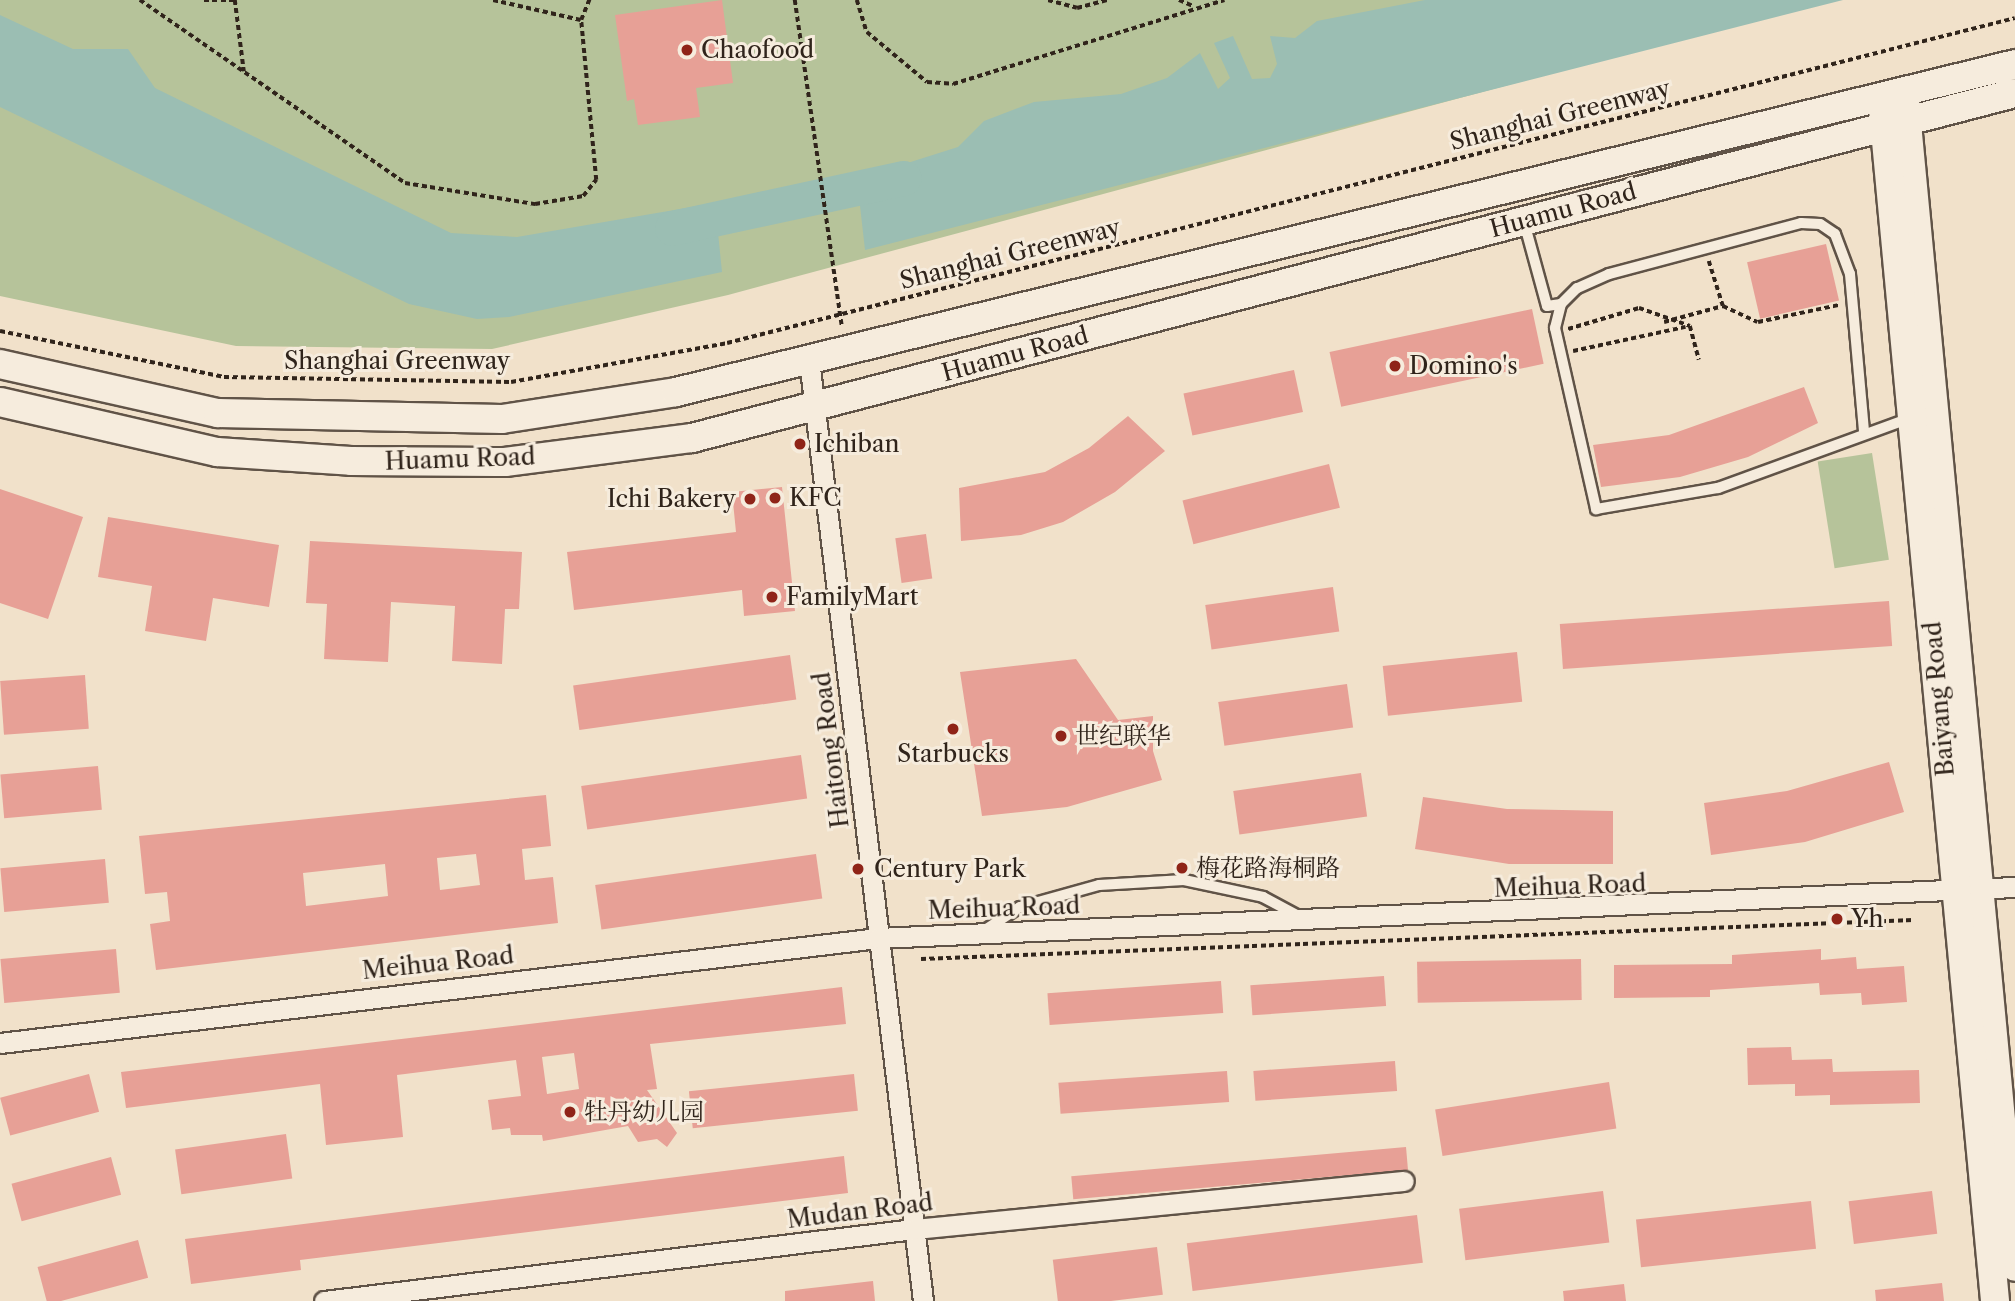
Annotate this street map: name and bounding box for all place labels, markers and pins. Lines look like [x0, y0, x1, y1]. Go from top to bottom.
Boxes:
place label: Chaofood [701, 36, 814, 64]
marker: Chaofood [679, 42, 695, 58]
place label: Domino's [1409, 352, 1518, 380]
marker: Domino's [1387, 358, 1403, 374]
place label: Ichiban [814, 430, 900, 458]
marker: Ichiban [792, 436, 808, 452]
place label: KFC [789, 484, 842, 512]
place label: Ichi Bakery [607, 485, 736, 513]
marker: KFC [767, 490, 783, 506]
marker: Ichi Bakery [742, 491, 758, 507]
place label: FamilyMart [786, 583, 918, 611]
marker: FamilyMart [764, 589, 780, 605]
marker: Starbucks [945, 721, 961, 737]
place label: 世纪联华 [1075, 722, 1171, 750]
marker: 世纪联华 [1053, 728, 1069, 744]
place label: Starbucks [897, 740, 1009, 768]
place label: 梅花路海桐路 [1196, 854, 1340, 882]
place label: Century Park [874, 855, 1026, 883]
marker: Century Park [848, 859, 868, 879]
marker: 梅花路海桐路 [1174, 860, 1190, 876]
place label: Yh [1851, 905, 1884, 933]
marker: Yh [1829, 911, 1845, 927]
place label: 牡丹幼儿园 [584, 1098, 704, 1126]
marker: 牡丹幼儿园 [562, 1104, 578, 1120]

